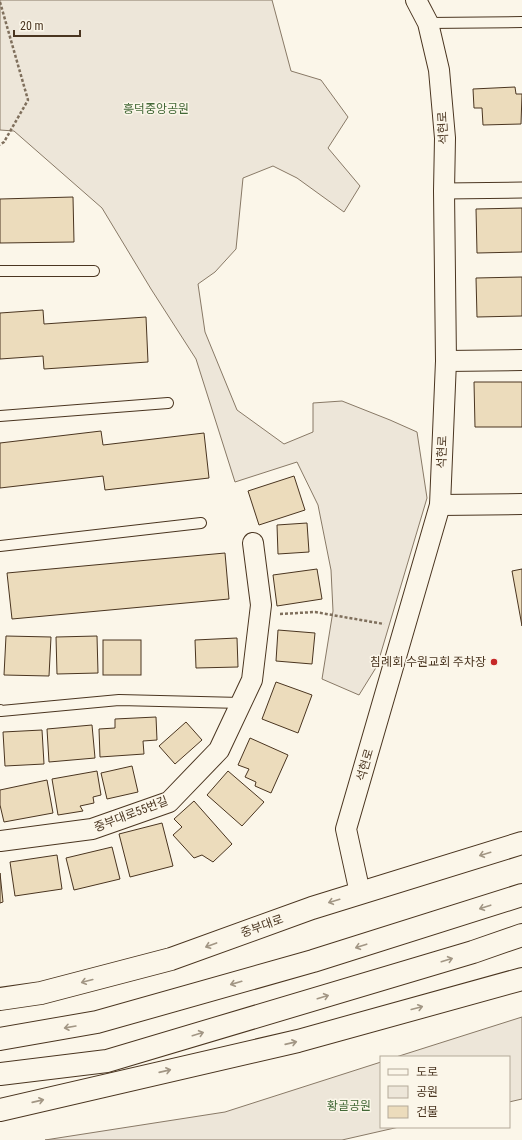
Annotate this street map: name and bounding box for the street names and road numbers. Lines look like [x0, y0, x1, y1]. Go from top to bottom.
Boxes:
street label: 석현로 [435, 111, 451, 145]
street label: 석현로 [434, 435, 450, 469]
street label: 석현로 [354, 747, 376, 783]
street label: 중부대로55번길 [92, 793, 170, 835]
street label: 중부대로 [239, 912, 285, 940]

